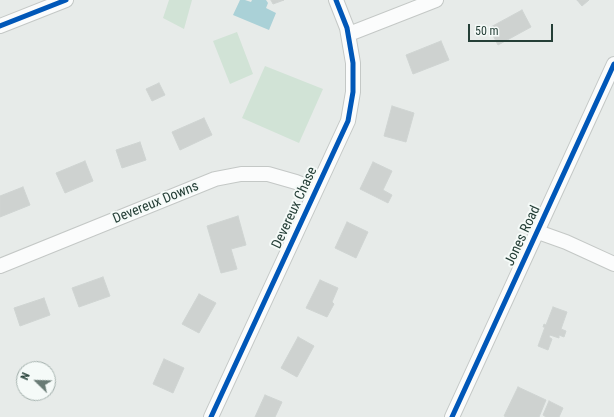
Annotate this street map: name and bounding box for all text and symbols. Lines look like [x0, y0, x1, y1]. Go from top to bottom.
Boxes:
scale bar [470, 16, 555, 42]
text: 50 m [475, 24, 499, 38]
street label: Devereux Chase [269, 165, 321, 251]
street label: Devereux Downs [111, 178, 201, 228]
street label: Jones Road [502, 203, 544, 269]
north arrow [16, 361, 56, 401]
text: N [18, 371, 33, 382]

